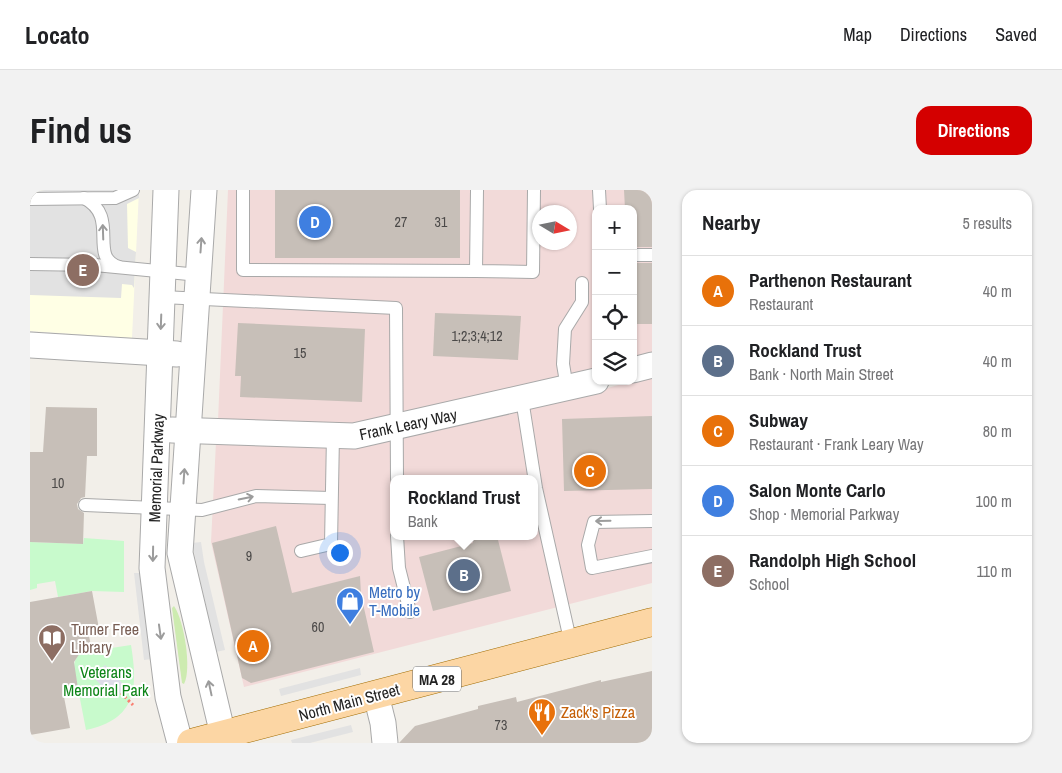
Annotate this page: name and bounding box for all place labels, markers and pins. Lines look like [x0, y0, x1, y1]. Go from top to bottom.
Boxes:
pin: D [299, 203, 331, 241]
pin: E [67, 251, 99, 289]
pin: C [574, 452, 606, 490]
pin: B [448, 556, 480, 594]
place label: Metro by T-Mobile [369, 581, 420, 621]
shop icon: Metro by T-Mobile [335, 586, 365, 625]
place label: Turner Free Library [71, 618, 139, 658]
library icon: Turner Free Library [37, 623, 67, 662]
pin: A [237, 627, 269, 665]
restaurant icon: Zack's Pizza [527, 697, 557, 736]
place label: Zack's Pizza [561, 701, 636, 723]

